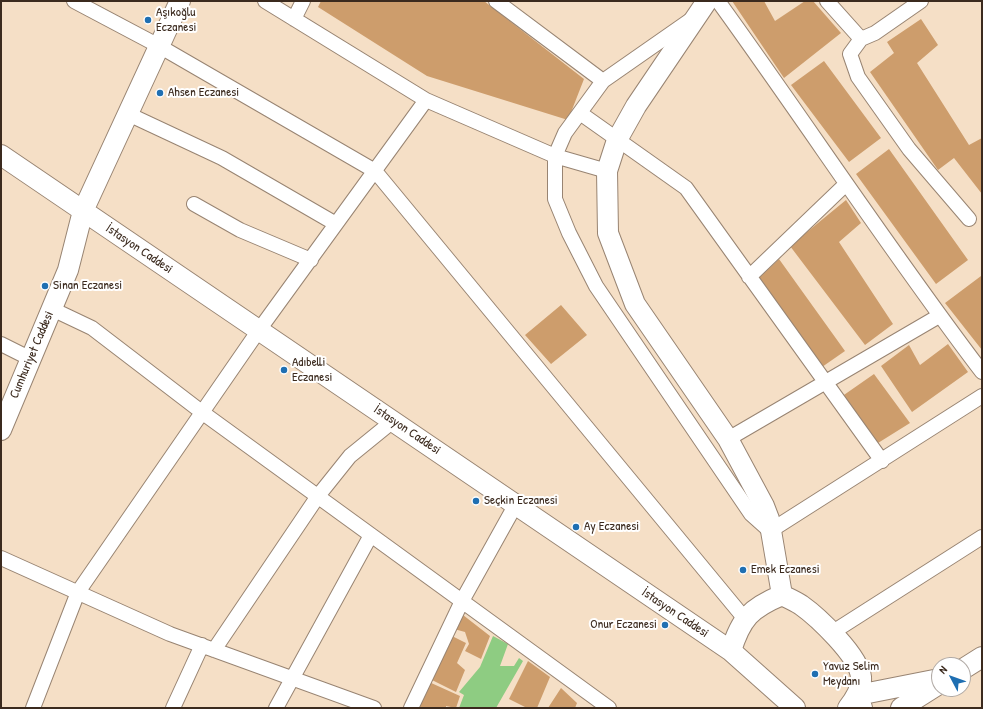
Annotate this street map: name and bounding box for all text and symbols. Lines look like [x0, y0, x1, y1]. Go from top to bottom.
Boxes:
place label: Aşıkoğlu Eczanesi [156, 5, 196, 36]
marker: Aşıkoğlu Eczanesi [143, 15, 153, 25]
place label: Ahsen Eczanesi [168, 85, 239, 101]
marker: Ahsen Eczanesi [155, 88, 165, 98]
street label: İstasyon Caddesi [102, 221, 176, 277]
place label: Sinan Eczanesi [53, 278, 122, 294]
marker: Sinan Eczanesi [40, 281, 50, 291]
street label: Cumhuriyet Caddesi [7, 309, 57, 401]
place label: Adıbelli Eczanesi [292, 355, 332, 386]
marker: Adıbelli Eczanesi [279, 365, 289, 375]
street label: İstasyon Caddesi [370, 402, 444, 458]
place label: Seçkin Eczanesi [484, 493, 558, 509]
marker: Seçkin Eczanesi [471, 496, 481, 506]
place label: Ay Eczanesi [584, 519, 639, 535]
marker: Ay Eczanesi [571, 522, 581, 532]
place label: Emek Eczanesi [751, 562, 820, 578]
marker: Emek Eczanesi [738, 565, 748, 575]
street label: İstasyon Caddesi [638, 585, 712, 641]
place label: Onur Eczanesi [590, 617, 657, 633]
marker: Onur Eczanesi [660, 620, 670, 630]
north arrow [931, 657, 971, 697]
place label: Yavuz Selim Meydanı [823, 659, 879, 690]
text: N [935, 663, 950, 677]
marker: Yavuz Selim Meydanı [810, 669, 820, 679]

